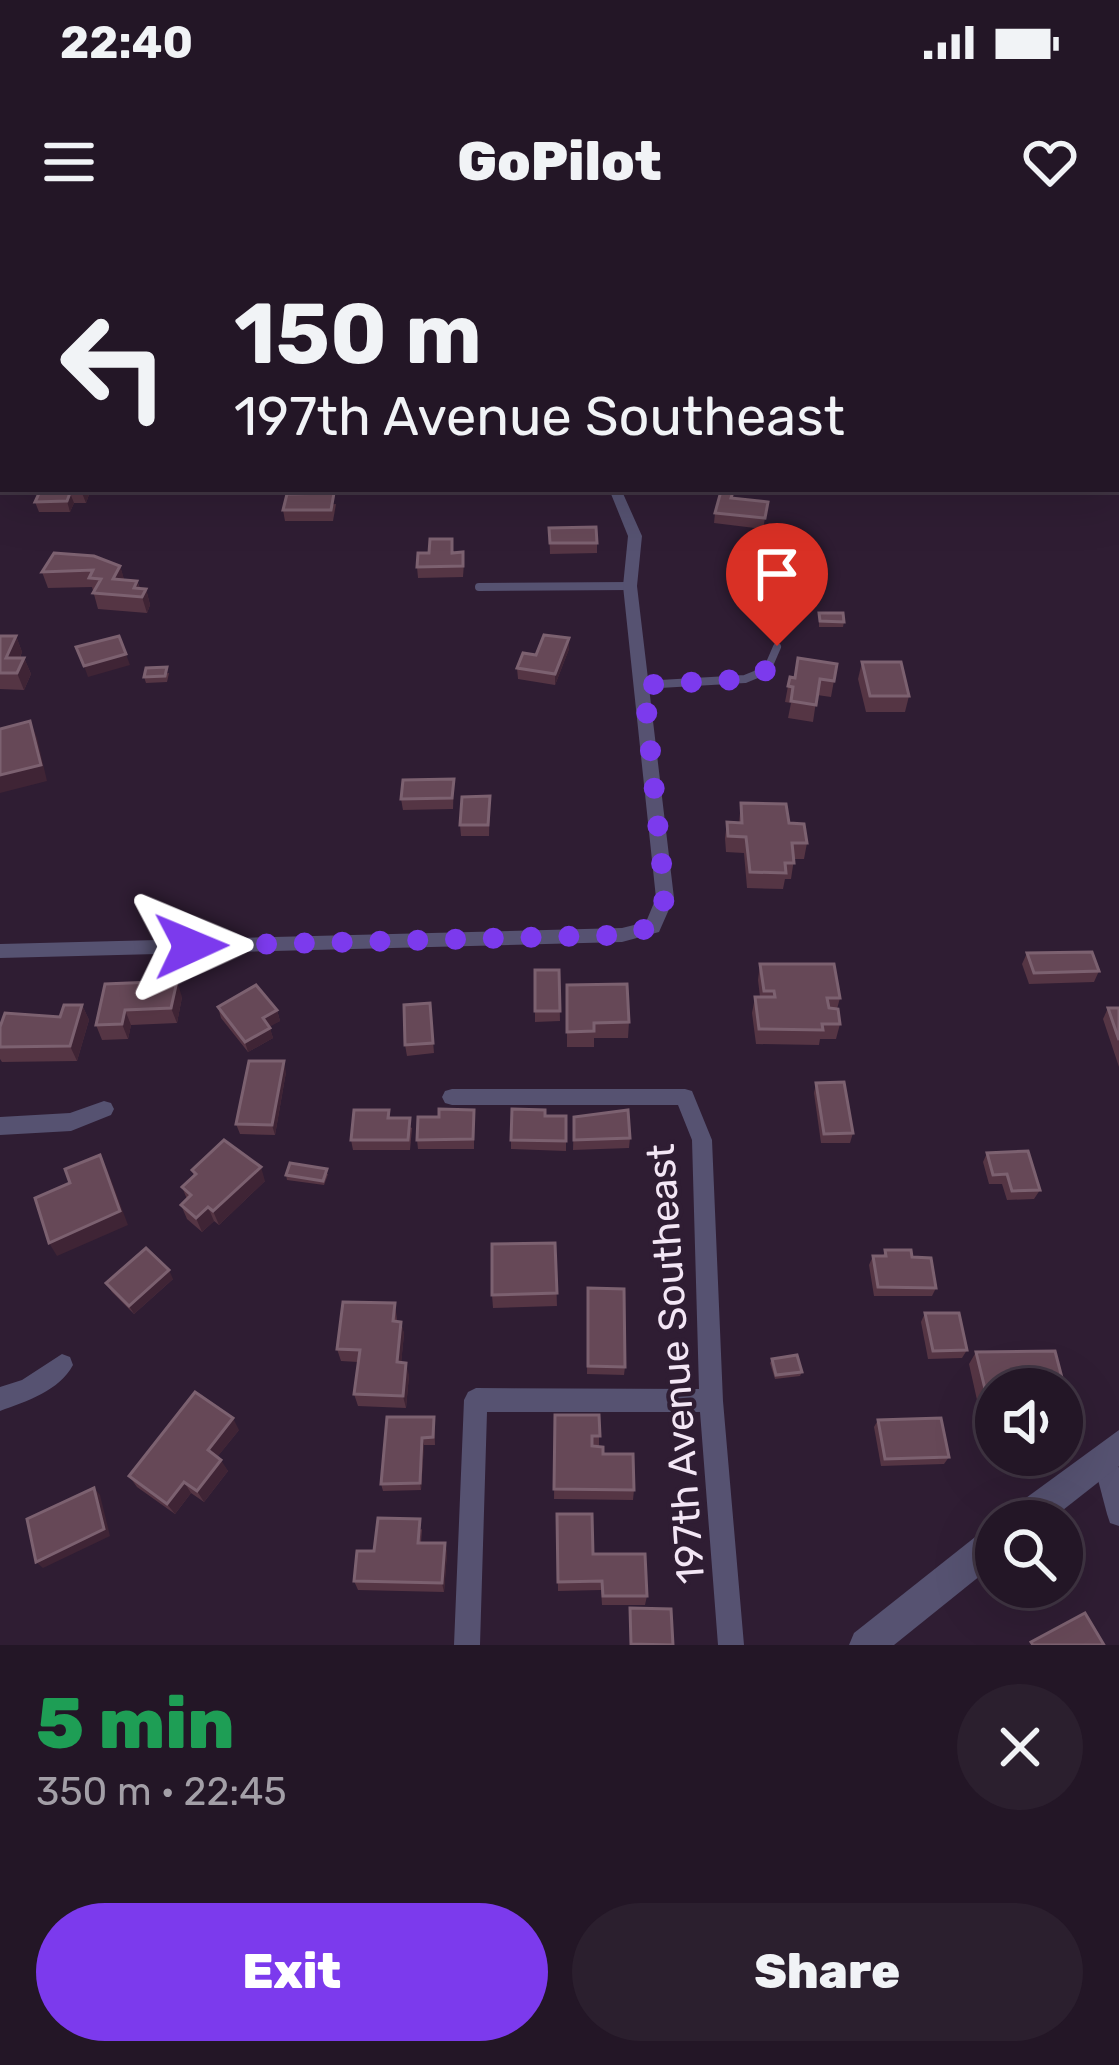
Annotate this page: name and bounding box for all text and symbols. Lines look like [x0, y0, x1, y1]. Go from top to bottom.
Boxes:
text: 22:40 [60, 16, 193, 69]
icon: menu [36, 129, 102, 195]
icon: heart [1017, 129, 1083, 195]
text: GoPilot [457, 130, 662, 194]
text: 150 m [234, 284, 482, 384]
icon: left [36, 288, 192, 444]
text: 197th Avenue Southeast [234, 385, 845, 449]
pin [726, 523, 828, 646]
icon: arrive [744, 541, 810, 607]
position arrow [128, 883, 254, 1009]
street label: 197th Avenue Southeast [638, 1142, 714, 1586]
map controls [975, 1368, 1083, 1608]
button: sound [975, 1368, 1083, 1476]
button: search [975, 1500, 1083, 1608]
text: 5 min [36, 1681, 235, 1766]
button: close [957, 1684, 1083, 1810]
text: 350 m · 22:45 [36, 1769, 287, 1815]
button: Exit [36, 1903, 548, 2041]
button: Share [572, 1903, 1083, 2041]

